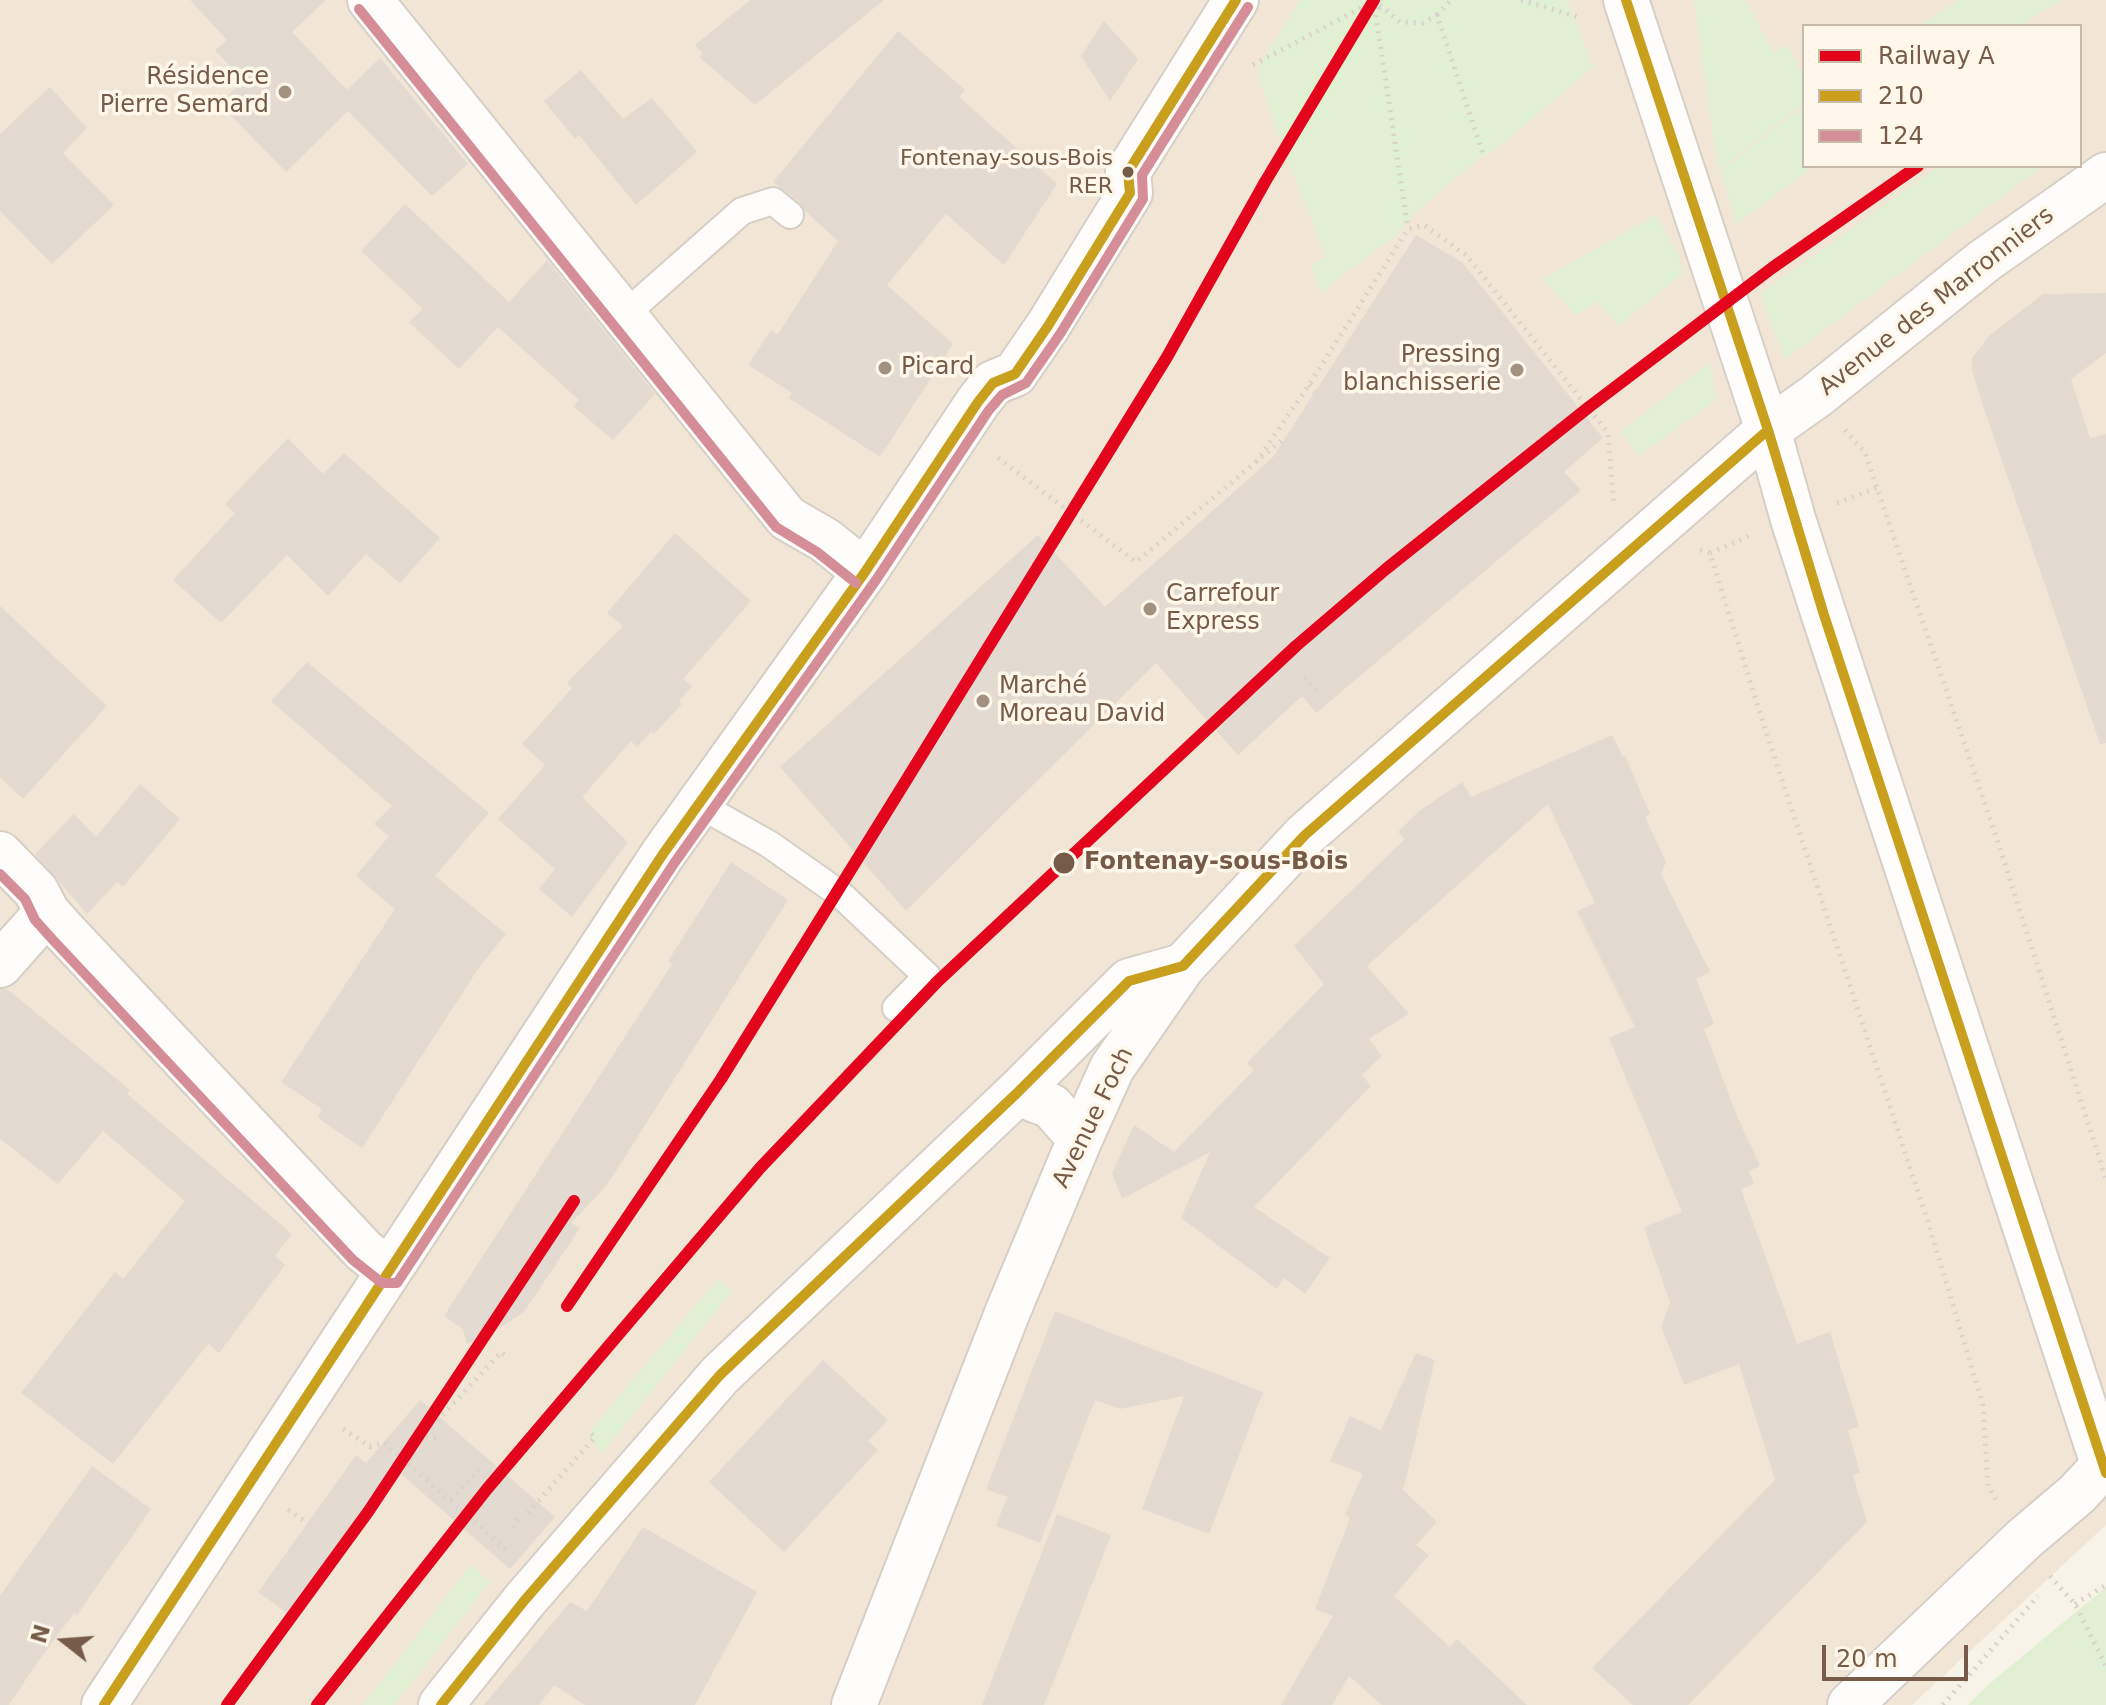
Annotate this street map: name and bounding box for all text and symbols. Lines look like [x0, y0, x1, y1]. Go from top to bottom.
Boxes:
legend [1802, 24, 2082, 168]
text: Railway A [1878, 42, 1995, 70]
place label: Résidence Pierre Semard [100, 64, 269, 120]
text: 210 [1878, 82, 1924, 110]
marker: Résidence Pierre Semard [276, 83, 294, 101]
text: 124 [1878, 122, 1924, 150]
place label: Fontenay-sous-Bois RER [900, 146, 1113, 198]
marker: Fontenay-sous-Bois RER [1120, 164, 1136, 180]
street label: Avenue des Marronniers [1814, 201, 2060, 403]
place label: Pressing blanchisserie [1343, 342, 1501, 398]
place label: Picard [901, 354, 974, 382]
marker: Picard [876, 359, 894, 377]
marker: Pressing blanchisserie [1508, 361, 1526, 379]
place label: Carrefour Express [1166, 581, 1279, 637]
marker: Carrefour Express [1141, 600, 1159, 618]
place label: Marché Moreau David [999, 673, 1165, 729]
marker: Marché Moreau David [974, 692, 992, 710]
place label: Fontenay-sous-Bois [1084, 849, 1348, 877]
marker: Fontenay-sous-Bois [1051, 850, 1077, 876]
street label: Avenue Foch [1048, 1043, 1140, 1193]
north arrow [24, 1601, 104, 1681]
text: N [26, 1621, 55, 1646]
scale bar [1826, 1629, 1972, 1679]
text: 20 m [1836, 1645, 1898, 1673]

